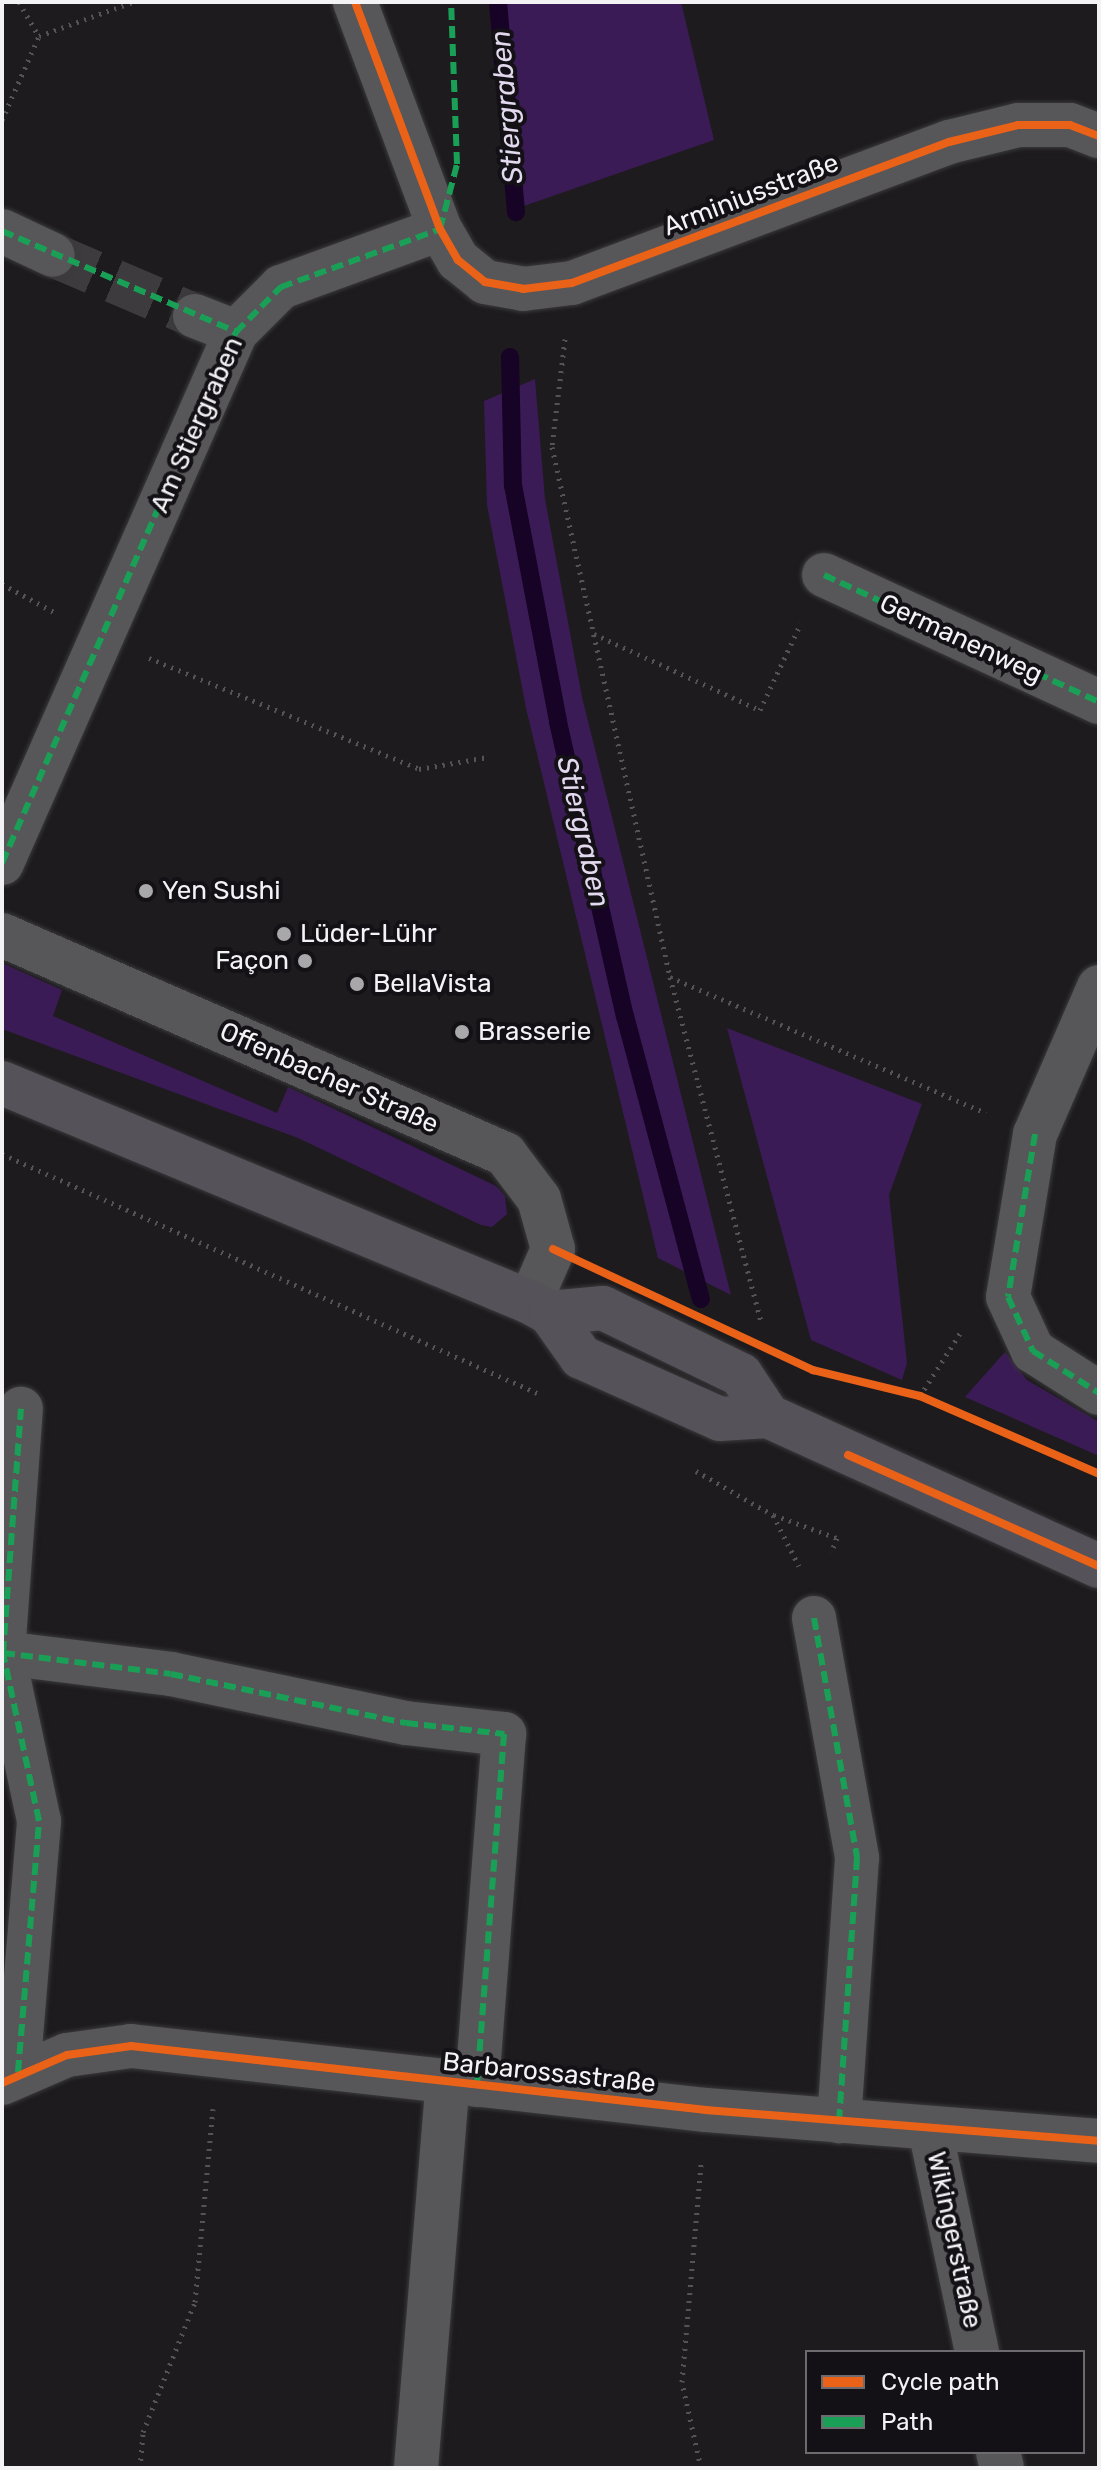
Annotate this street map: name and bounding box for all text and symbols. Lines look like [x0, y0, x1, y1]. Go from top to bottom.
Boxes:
water label: Stiergraben [484, 29, 530, 185]
street label: Arminiusstraße [659, 147, 843, 243]
street label: Am Stiergraben [144, 332, 250, 518]
street label: Germanenweg [875, 588, 1047, 690]
water label: Stiergraben [549, 753, 617, 911]
place label: Yen Sushi [162, 875, 281, 907]
marker: Yen Sushi [137, 882, 155, 900]
place label: Lüder-Lühr [300, 918, 437, 950]
marker: Lüder-Lühr [275, 925, 293, 943]
place label: Façon [215, 945, 289, 977]
marker: Façon [296, 952, 314, 970]
place label: BellaVista [373, 968, 492, 1000]
marker: BellaVista [348, 975, 366, 993]
street label: Offenbacher Straße [215, 1016, 443, 1140]
place label: Brasserie [478, 1016, 591, 1048]
marker: Brasserie [453, 1023, 471, 1041]
street label: Barbarossastraße [441, 2046, 657, 2100]
street label: Wikingerstraße [920, 2149, 988, 2331]
legend [805, 2350, 1085, 2454]
text: Cycle path [881, 2368, 1000, 2396]
text: Path [881, 2408, 933, 2436]

